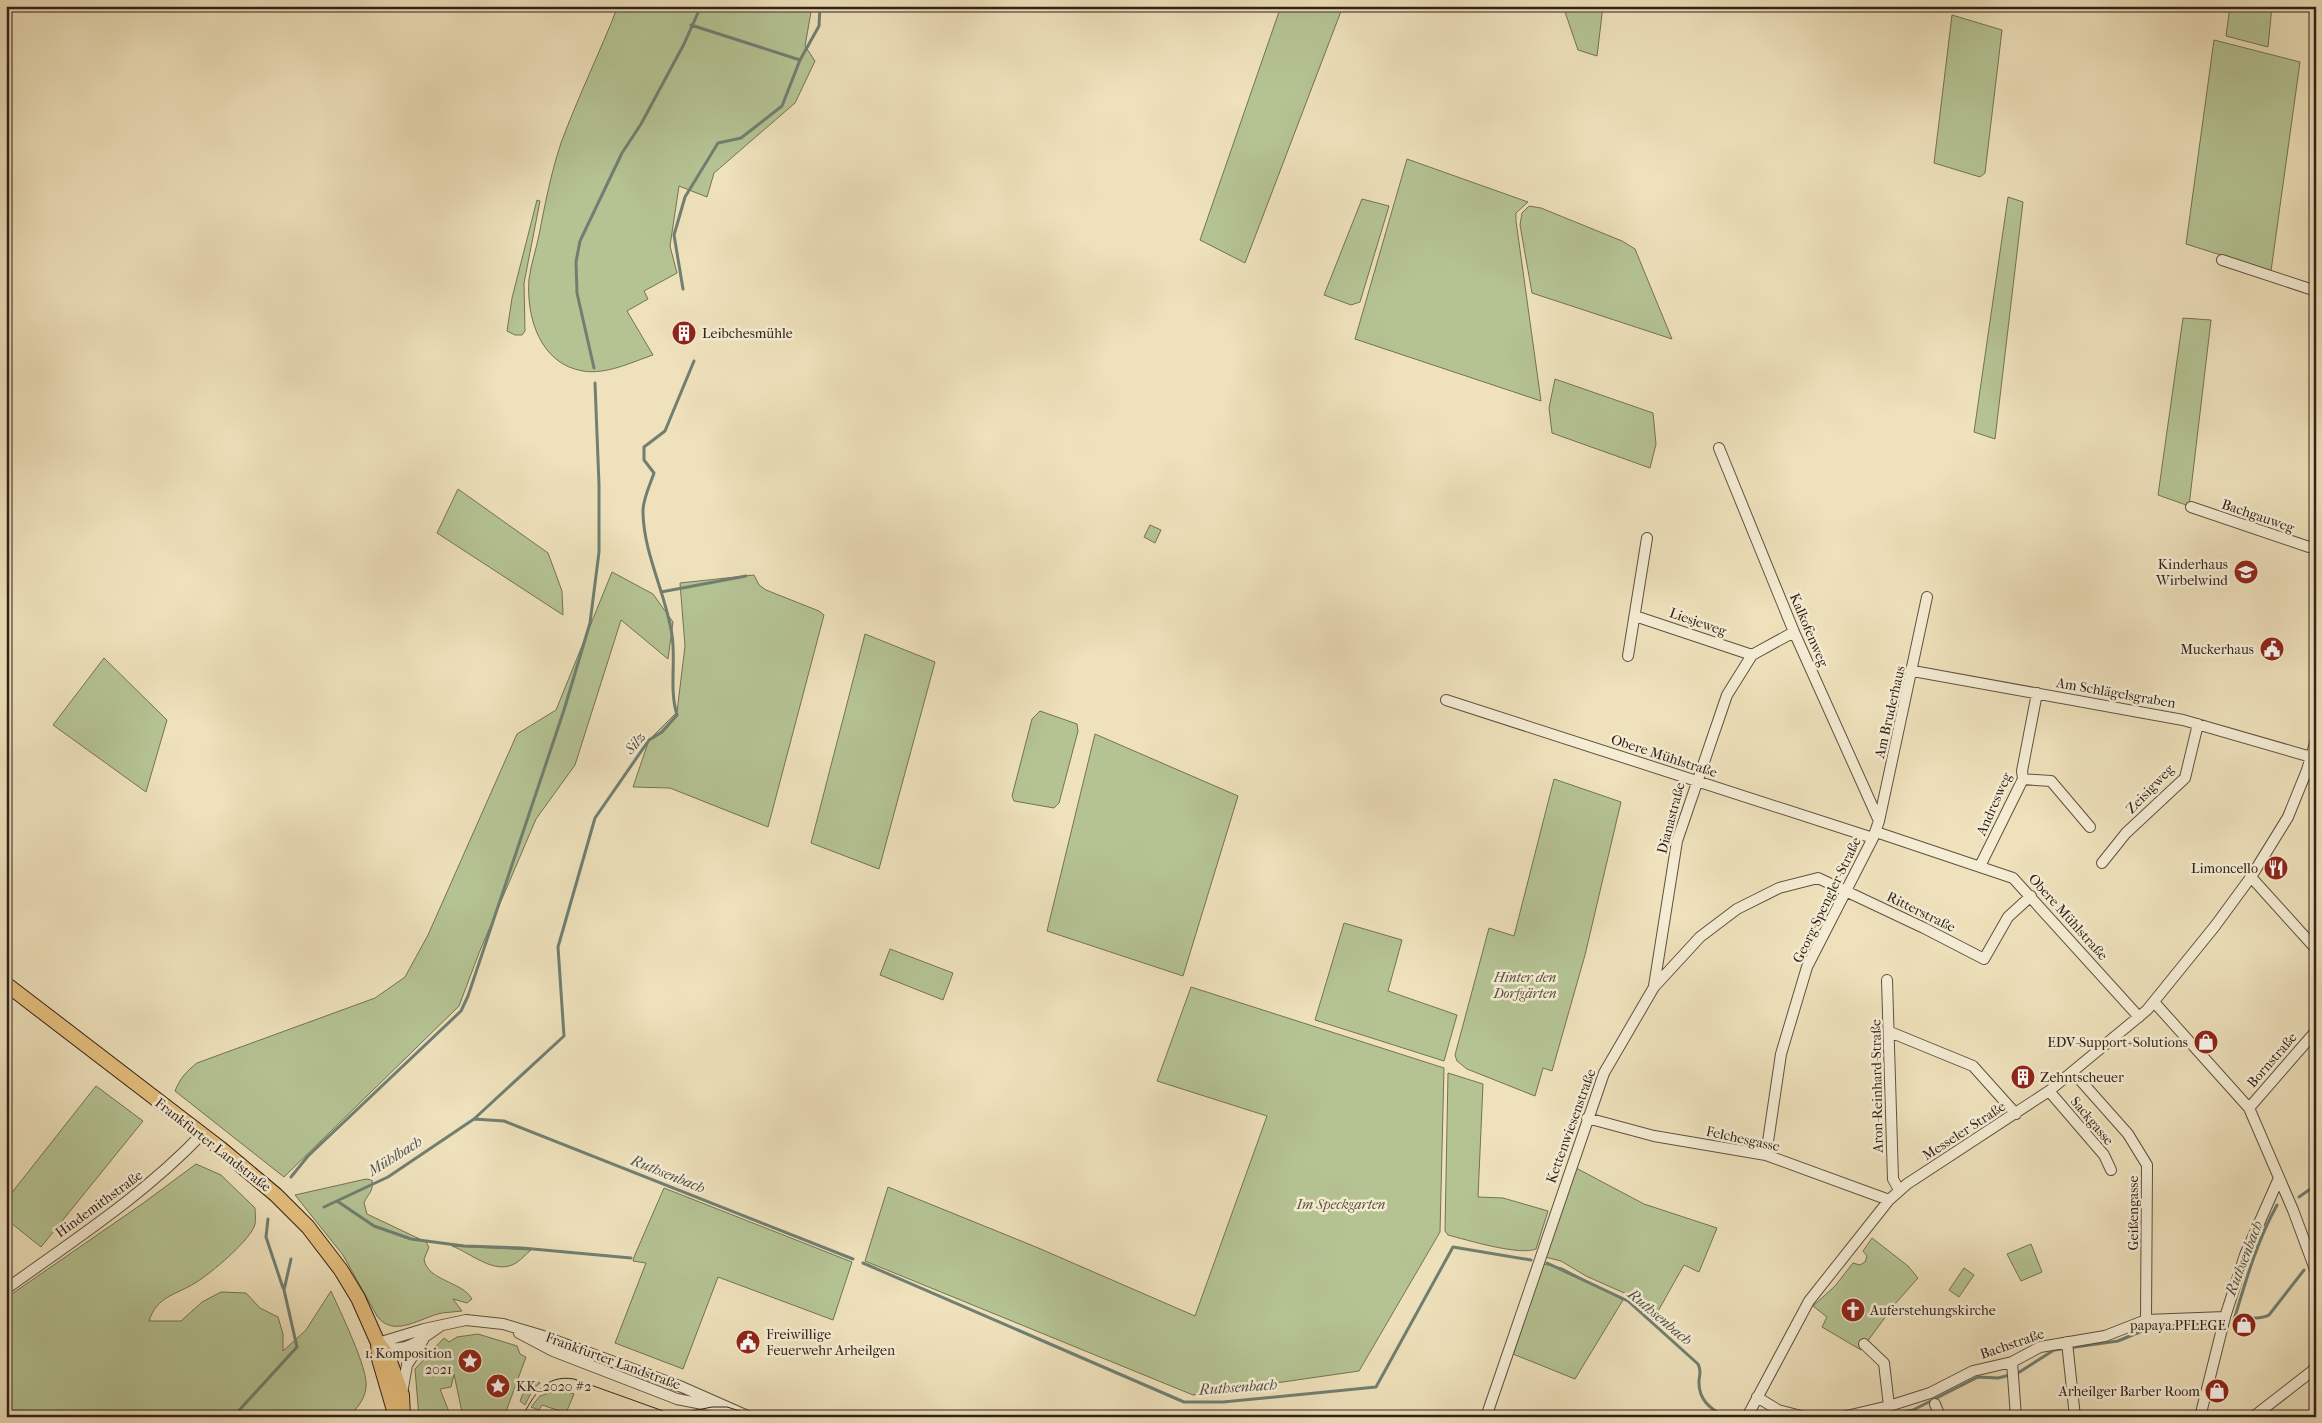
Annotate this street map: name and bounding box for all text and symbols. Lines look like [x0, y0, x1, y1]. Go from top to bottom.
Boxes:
building icon: Leibchesmühle [671, 320, 697, 346]
place label: Leibchesmühle [702, 325, 793, 342]
street label: Bachgauweg [2219, 496, 2297, 537]
place label: Kinderhaus Wirbelwind [2155, 556, 2228, 589]
school or university icon: Kinderhaus Wirbelwind [2233, 559, 2259, 585]
street label: Kalkofenweg [1786, 591, 1832, 670]
street label: Liesjeweg [1667, 604, 1729, 640]
public building icon: Muckerhaus [2259, 636, 2285, 662]
place label: Muckerhaus [2180, 641, 2254, 658]
street label: Am Bruderhaus [1871, 664, 1909, 761]
street label: Am Schlägelsgraben [2054, 674, 2177, 712]
water label: Silz [620, 728, 649, 759]
street label: Obere Mühlstraße [1609, 731, 1719, 781]
street label: Zeisigweg [2122, 760, 2178, 817]
street label: Andresweg [1972, 769, 2016, 839]
street label: Dianastraße [1653, 780, 1689, 856]
street label: Georg-Spengler-Straße [1789, 834, 1865, 966]
restaurant icon: Limoncello [2263, 855, 2289, 881]
place label: Limoncello [2191, 860, 2258, 877]
street label: Obere Mühlstraße [2025, 870, 2111, 964]
street label: Ritterstraße [1884, 888, 1958, 936]
park label: Hinter den Dorfgärten [1492, 969, 1557, 1002]
street label: Aron-Reinhard-Straße [1867, 1019, 1887, 1154]
shop icon: EDV-Support+Solutions [2193, 1029, 2219, 1055]
street label: Bornstraße [2243, 1029, 2301, 1091]
place label: EDV-Support+Solutions [2047, 1034, 2188, 1051]
building icon: Zehntscheuer [2010, 1064, 2036, 1090]
street label: Kettenwiesenstraße [1542, 1066, 1600, 1186]
place label: Zehntscheuer [2040, 1069, 2124, 1086]
street label: Sackgasse [2067, 1093, 2117, 1149]
street label: Frankfurter Landstraße [152, 1094, 275, 1196]
street label: Messeler Straße [1919, 1098, 2009, 1164]
street label: Felchesgasse [1704, 1123, 1782, 1155]
water label: Mühlbach [364, 1132, 426, 1180]
water label: Ruthsenbach [627, 1151, 708, 1197]
street label: Hindemithstraße [52, 1167, 146, 1241]
street label: Geißengasse [2125, 1175, 2142, 1250]
park label: Im Speckgarten [1296, 1196, 1386, 1213]
water label: Ruthsenbach [2221, 1218, 2267, 1299]
water label: Ruthsenbach [1623, 1284, 1696, 1349]
church icon: Auferstehungskirche [1840, 1297, 1866, 1323]
place label: Auferstehungskirche [1869, 1302, 1996, 1319]
shop icon: papaya.PFLEGE [2231, 1312, 2257, 1338]
place label: papaya.PFLEGE [2129, 1317, 2226, 1334]
street label: Bachstraße [1978, 1325, 2046, 1363]
place label: Freiwillige Feuerwehr Arheilgen [766, 1326, 895, 1359]
street label: Frankfurter Landstraße [543, 1329, 683, 1393]
public building icon: Freiwillige Feuerwehr Arheilgen [735, 1329, 761, 1355]
place label: 1. Komposition 2021 [365, 1345, 452, 1378]
place icon: 1. Komposition 2021 [457, 1348, 483, 1374]
place icon: KK_2020 #2 [485, 1373, 511, 1399]
water label: Ruthsenbach [1197, 1375, 1278, 1399]
place label: KK_2020 #2 [516, 1378, 592, 1395]
shop icon: Arheilger Barber Room [2204, 1378, 2230, 1404]
place label: Arheilger Barber Room [2058, 1383, 2200, 1400]

